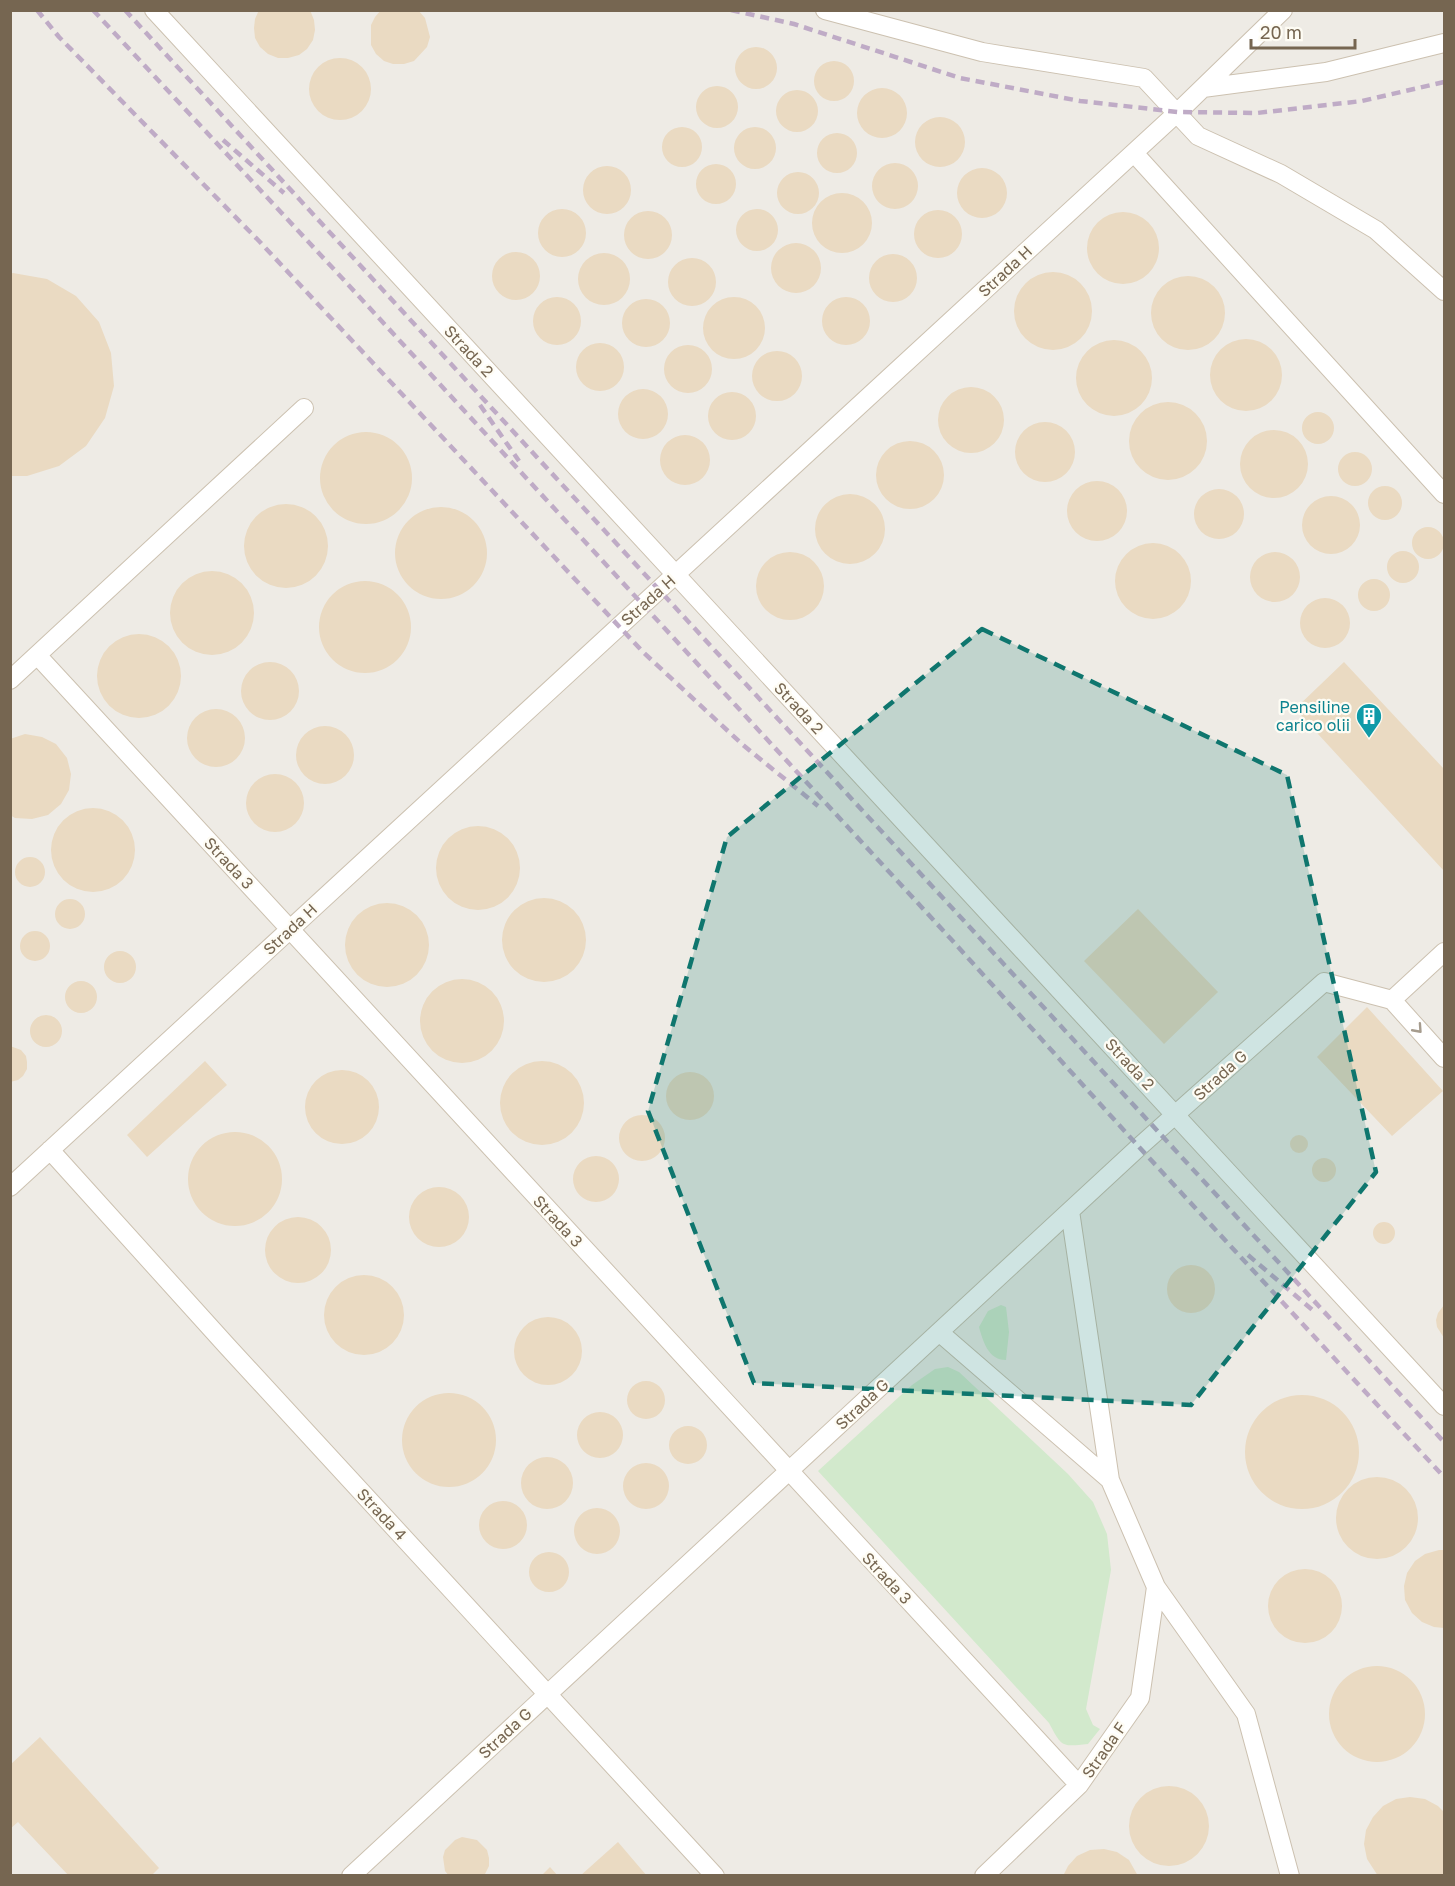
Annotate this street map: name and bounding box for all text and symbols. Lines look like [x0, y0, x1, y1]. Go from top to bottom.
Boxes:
scale bar [1251, 12, 1354, 50]
text: 20 m [1260, 21, 1302, 43]
street label: Strada H [974, 241, 1036, 301]
street label: Strada 2 [440, 321, 498, 381]
street label: Strada H [617, 570, 679, 630]
street label: Strada 2 [770, 678, 828, 738]
place label: Pensiline carico olii [1276, 697, 1350, 735]
building icon: Pensiline carico olii [1354, 701, 1384, 739]
street label: Strada 3 [200, 833, 258, 893]
street label: Strada H [259, 899, 321, 959]
one-way arrow [1411, 1022, 1422, 1032]
street label: Strada 2 [1101, 1034, 1159, 1094]
street label: Strada G [1189, 1046, 1251, 1104]
street label: Strada 3 [529, 1191, 587, 1251]
street label: Strada G [831, 1374, 893, 1434]
street label: Strada 4 [353, 1484, 411, 1544]
street label: Strada 3 [858, 1548, 916, 1608]
street label: Strada G [474, 1703, 536, 1763]
street label: Strada F [1077, 1718, 1131, 1782]

